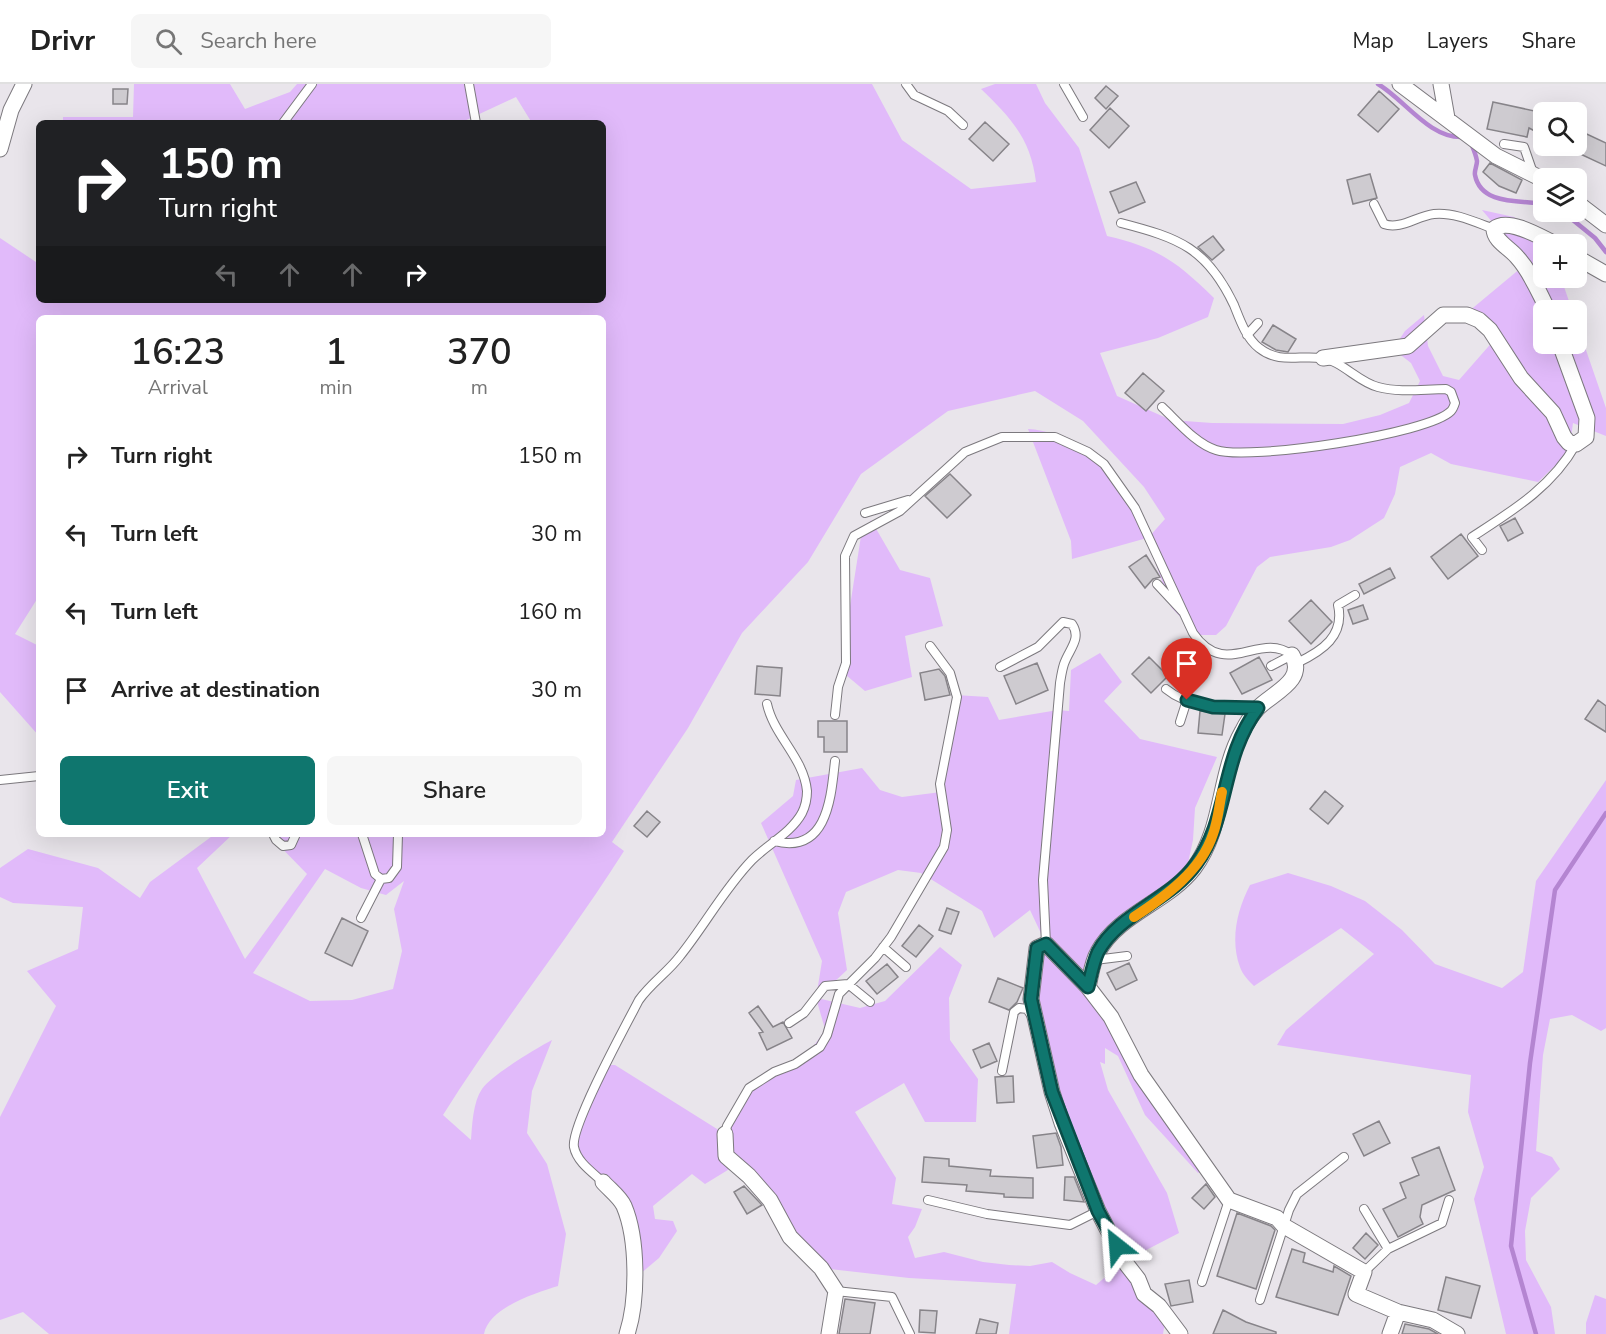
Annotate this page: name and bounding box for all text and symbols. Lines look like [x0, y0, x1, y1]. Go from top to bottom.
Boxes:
search box [131, 14, 551, 68]
text: Drivr [30, 22, 95, 60]
icon: search [152, 25, 185, 58]
text: Search here [200, 26, 317, 56]
text: Map [1352, 27, 1394, 55]
text: Layers [1427, 27, 1488, 55]
text: Share [1521, 27, 1576, 55]
map controls [1533, 102, 1587, 354]
button: search [1533, 102, 1587, 156]
text: 150 m [159, 136, 283, 193]
icon: right [60, 144, 138, 222]
button: layers [1533, 168, 1587, 222]
text: Turn right [159, 190, 277, 227]
button: + [1533, 234, 1587, 288]
icon: left [210, 258, 243, 291]
icon: ahead [273, 258, 306, 291]
icon: ahead [336, 258, 369, 291]
icon: right [399, 258, 432, 291]
button: − [1533, 300, 1587, 354]
text: 16:23 [130, 328, 225, 377]
text: 1 [325, 328, 347, 377]
text: 370 [447, 328, 512, 377]
text: Arrival [148, 374, 208, 401]
text: min [320, 374, 353, 401]
text: m [471, 374, 488, 401]
icon: right [60, 440, 93, 473]
text: Turn right [111, 441, 212, 471]
text: 150 m [518, 441, 582, 471]
icon: left [60, 518, 93, 551]
text: Turn left [111, 519, 198, 549]
text: 30 m [531, 519, 582, 549]
icon: left [60, 596, 93, 629]
text: Turn left [111, 597, 198, 627]
text: 160 m [518, 597, 582, 627]
pin [1161, 638, 1212, 700]
icon: arrive [1170, 647, 1203, 680]
icon: arrive [60, 674, 93, 707]
text: Arrive at destination [111, 675, 320, 705]
text: 30 m [531, 675, 582, 705]
button: Exit [60, 756, 315, 825]
button: Share [327, 756, 582, 825]
position arrow [1085, 1214, 1149, 1278]

